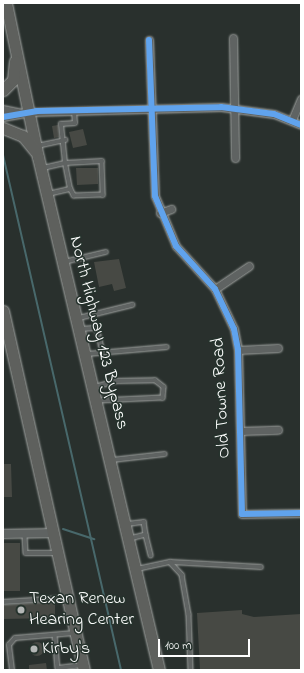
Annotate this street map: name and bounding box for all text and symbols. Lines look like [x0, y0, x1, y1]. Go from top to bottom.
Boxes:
street label: North Highway 123 Bypass [64, 234, 132, 432]
street label: Old Towne Road [208, 337, 236, 459]
place label: Texan Renew Hearing Center [29, 589, 134, 632]
marker: Texan Renew Hearing Center [16, 605, 26, 615]
scale bar [160, 631, 252, 657]
text: 100 m [165, 637, 192, 655]
place label: Kirby's [42, 638, 90, 660]
marker: Kirby's [29, 644, 39, 654]

